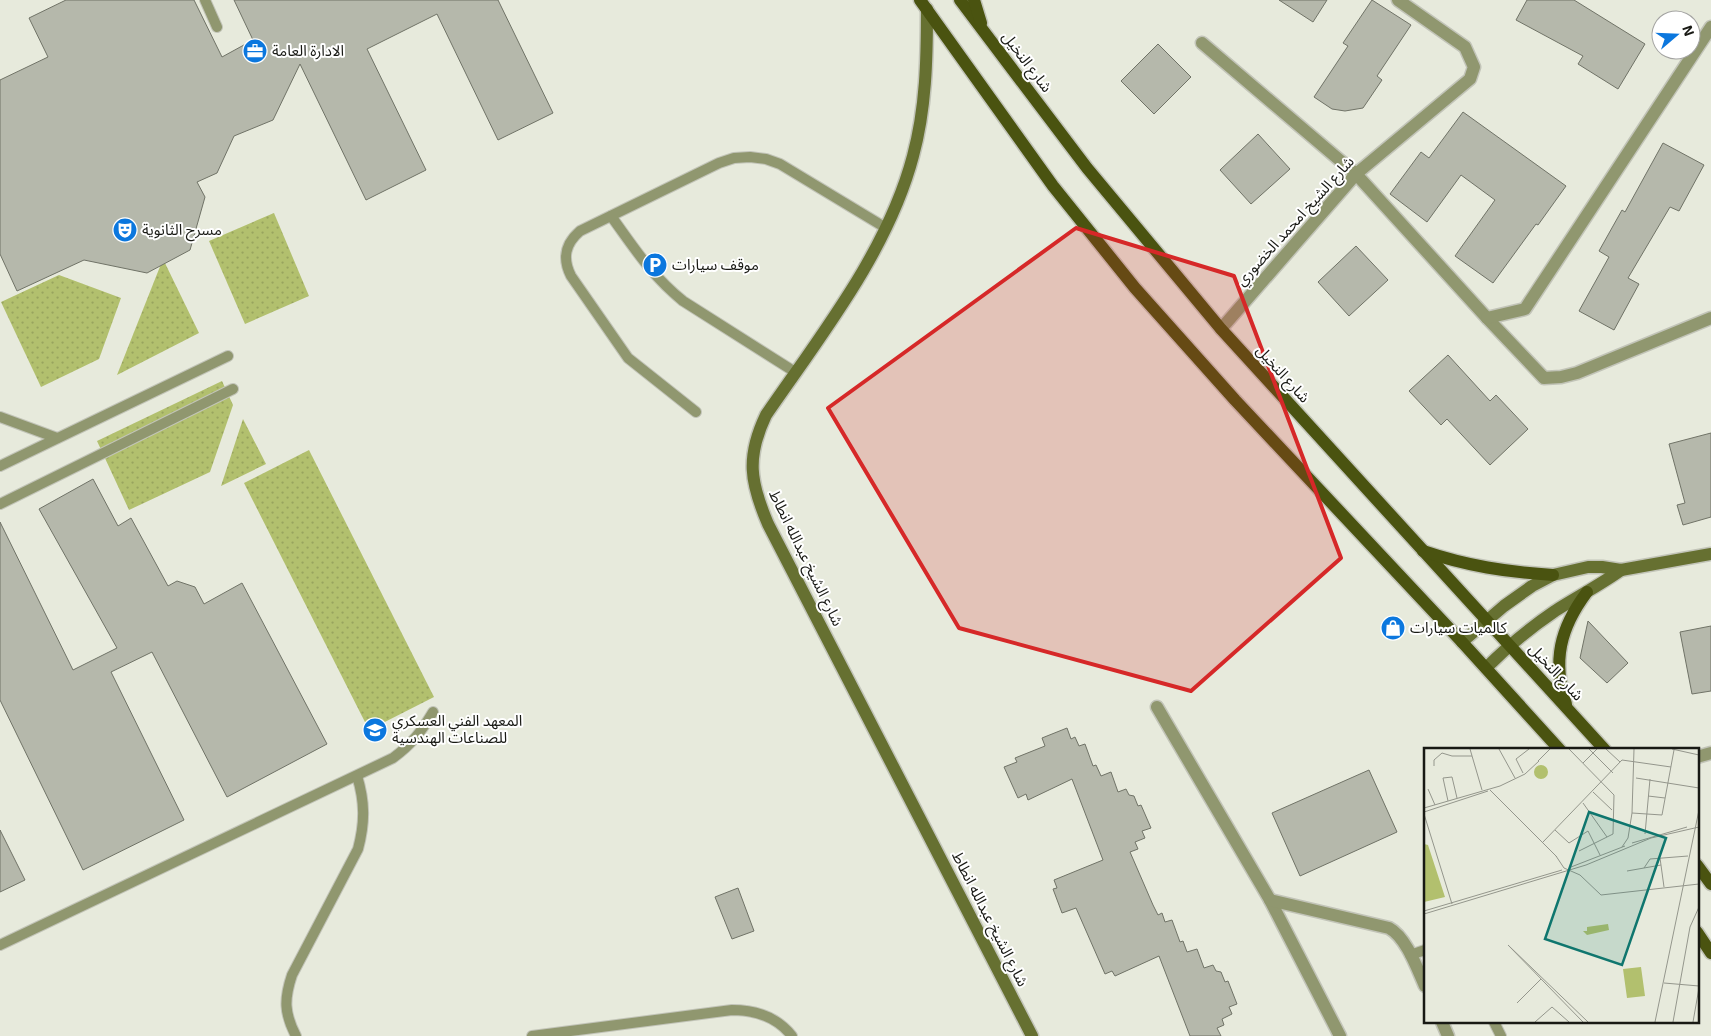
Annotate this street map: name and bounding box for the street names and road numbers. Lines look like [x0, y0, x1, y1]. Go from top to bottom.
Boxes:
street label: شارع النخيل [996, 28, 1057, 98]
street label: شارع الشيخ امحمد الخضوري [1231, 152, 1360, 291]
street label: شارع النخيل [1250, 341, 1314, 409]
street label: شارع الشيخ عبدالله انطاط [763, 487, 848, 631]
street label: شارع النخيل [1523, 639, 1588, 706]
street label: شارع الشيخ عبدالله انطاط [945, 848, 1033, 991]

